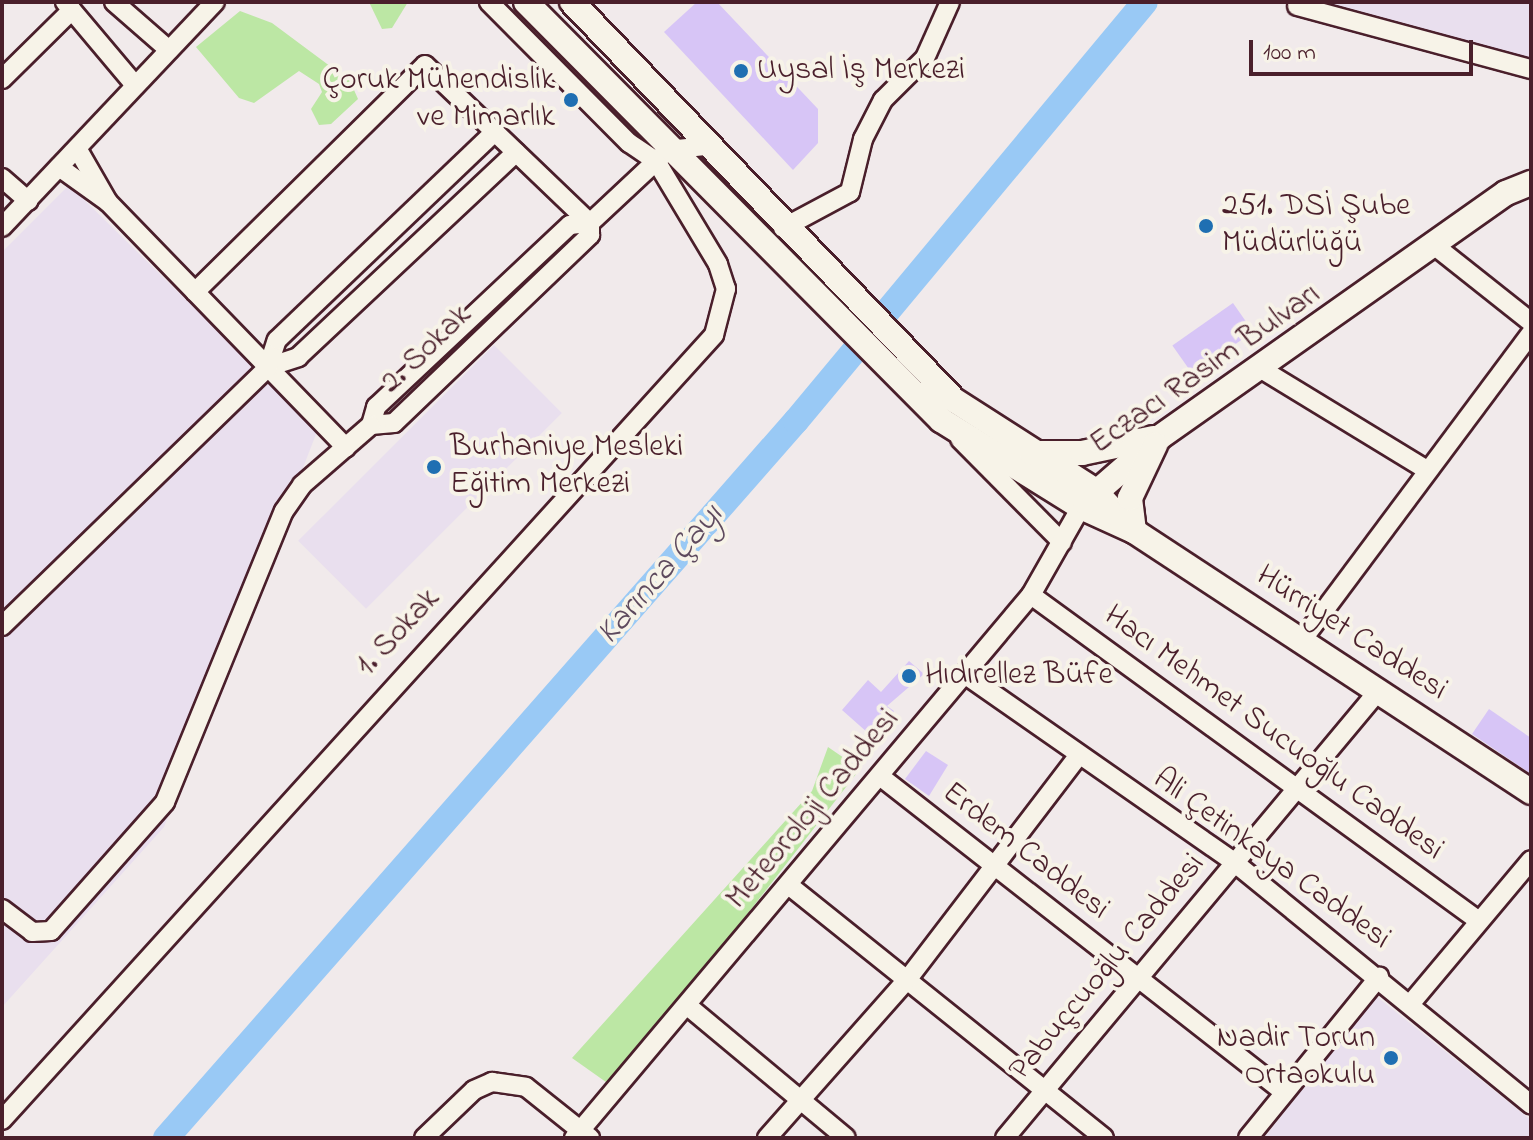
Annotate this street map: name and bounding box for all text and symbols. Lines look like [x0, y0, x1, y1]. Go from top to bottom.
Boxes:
scale bar [1253, 24, 1477, 74]
text: 100 m [1263, 36, 1316, 71]
place label: Uysal İş Merkezi [757, 52, 965, 90]
marker: Uysal İş Merkezi [732, 62, 750, 80]
place label: Çoruk Mühendislik ve Mimarlık [323, 63, 555, 138]
marker: Çoruk Mühendislik ve Mimarlık [562, 91, 580, 109]
place label: 251. DSİ Şube Müdürlüğü [1222, 189, 1410, 264]
marker: 251. DSİ Şube Müdürlüğü [1197, 217, 1215, 235]
street label: Eczacı Rasim Bulvarı [1083, 276, 1329, 464]
street label: 2. Sokak [373, 297, 481, 403]
place label: Burhaniye Mesleki Eğitim Merkezi [450, 430, 683, 505]
marker: Burhaniye Mesleki Eğitim Merkezi [425, 458, 443, 476]
water label: Karınca Çayı [589, 497, 733, 653]
street label: Hürriyet Caddesi [1248, 558, 1454, 710]
street label: 1. Sokak [349, 581, 449, 685]
street label: Hacı Mehmet Sucuoğlu Caddesi [1096, 598, 1450, 870]
place label: Hıdırellez Büfe [925, 657, 1113, 695]
marker: Hıdırellez Büfe [900, 667, 918, 685]
street label: Meteoroloji Caddesi [719, 702, 909, 918]
street label: Ali Çetinkaya Caddesi [1145, 761, 1397, 959]
street label: Erdem Caddesi [934, 775, 1116, 929]
street label: Pabuçcuoğlu Caddesi [1002, 847, 1214, 1089]
place label: Nadir Torun Ortaokulu [1217, 1021, 1375, 1096]
marker: Nadir Torun Ortaokulu [1382, 1049, 1400, 1067]

